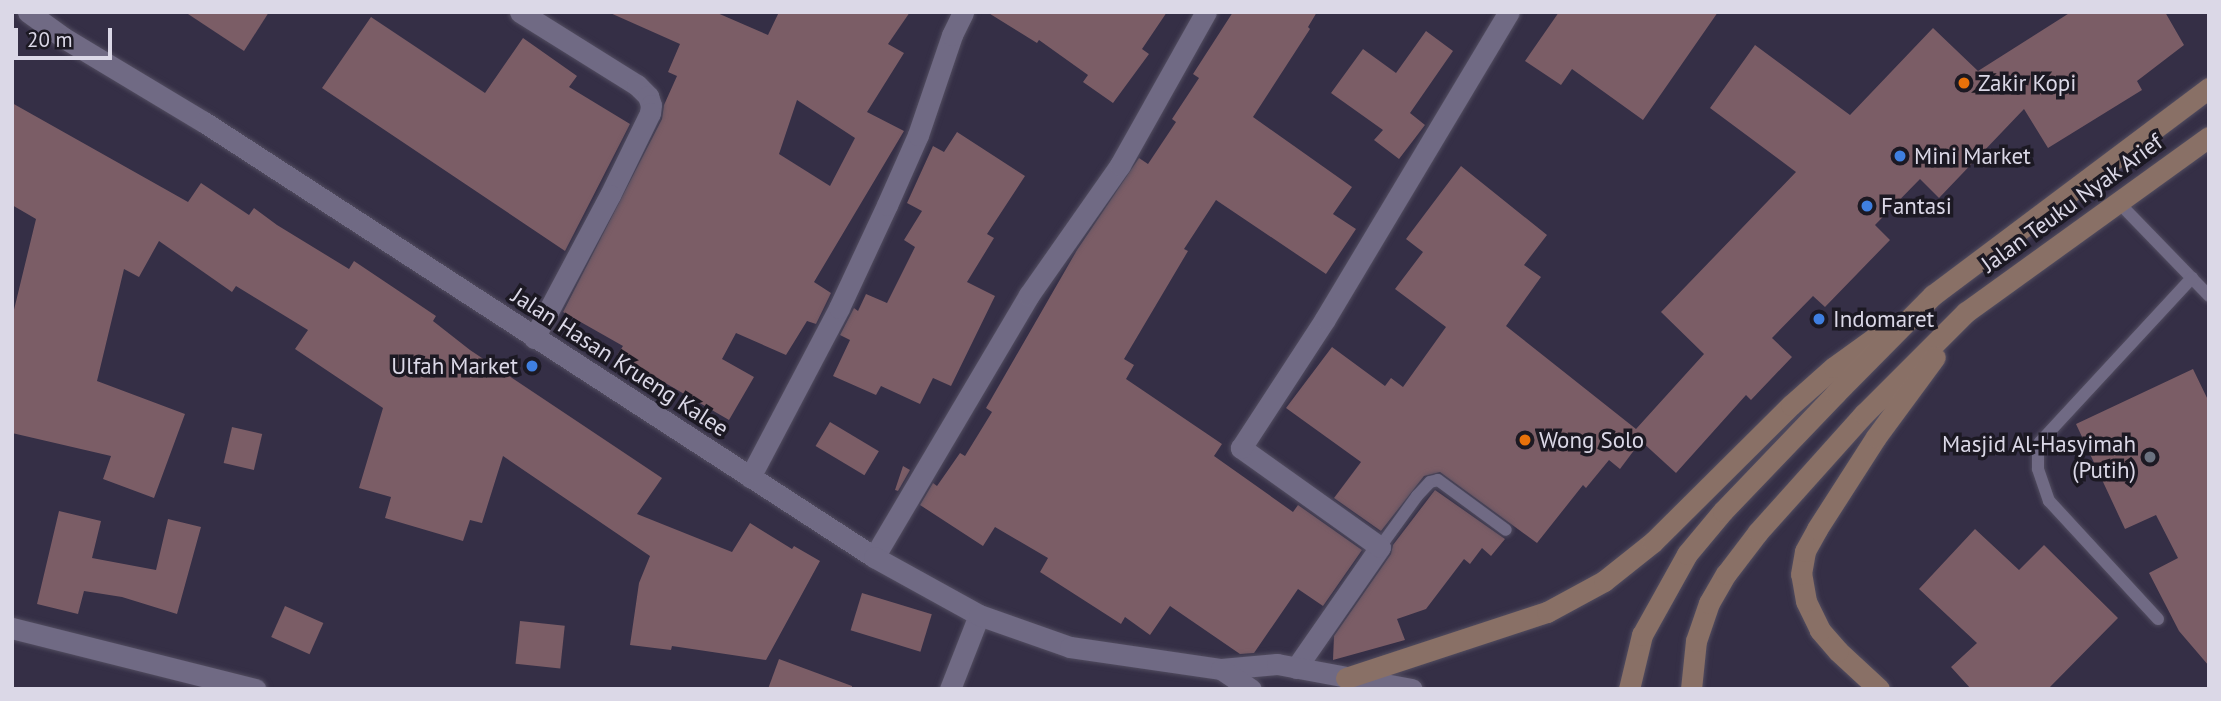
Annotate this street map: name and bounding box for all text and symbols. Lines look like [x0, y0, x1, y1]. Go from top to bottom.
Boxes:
scale bar [18, 14, 116, 58]
text: 20 m [27, 26, 73, 53]
place label: Zakir Kopi [1978, 69, 2076, 97]
marker: Zakir Kopi [1956, 75, 1972, 91]
street label: Jalan Teuku Nyak Arief [1975, 127, 2169, 279]
place label: Mini Market [1914, 142, 2031, 170]
marker: Mini Market [1892, 148, 1908, 164]
place label: Fantasi [1881, 192, 1952, 220]
marker: Fantasi [1859, 198, 1875, 214]
street label: Jalan Hasan Krueng Kalee [507, 282, 733, 442]
place label: Indomaret [1833, 305, 1934, 333]
marker: Indomaret [1811, 311, 1827, 327]
place label: Ulfah Market [391, 352, 518, 380]
marker: Ulfah Market [524, 358, 540, 374]
place label: Wong Solo [1539, 426, 1644, 454]
place label: Masjid Al-Hasyimah (Putih) [1941, 430, 2136, 484]
marker: Wong Solo [1517, 432, 1533, 448]
marker: Masjid Al-Hasyimah (Putih) [2142, 449, 2158, 465]

